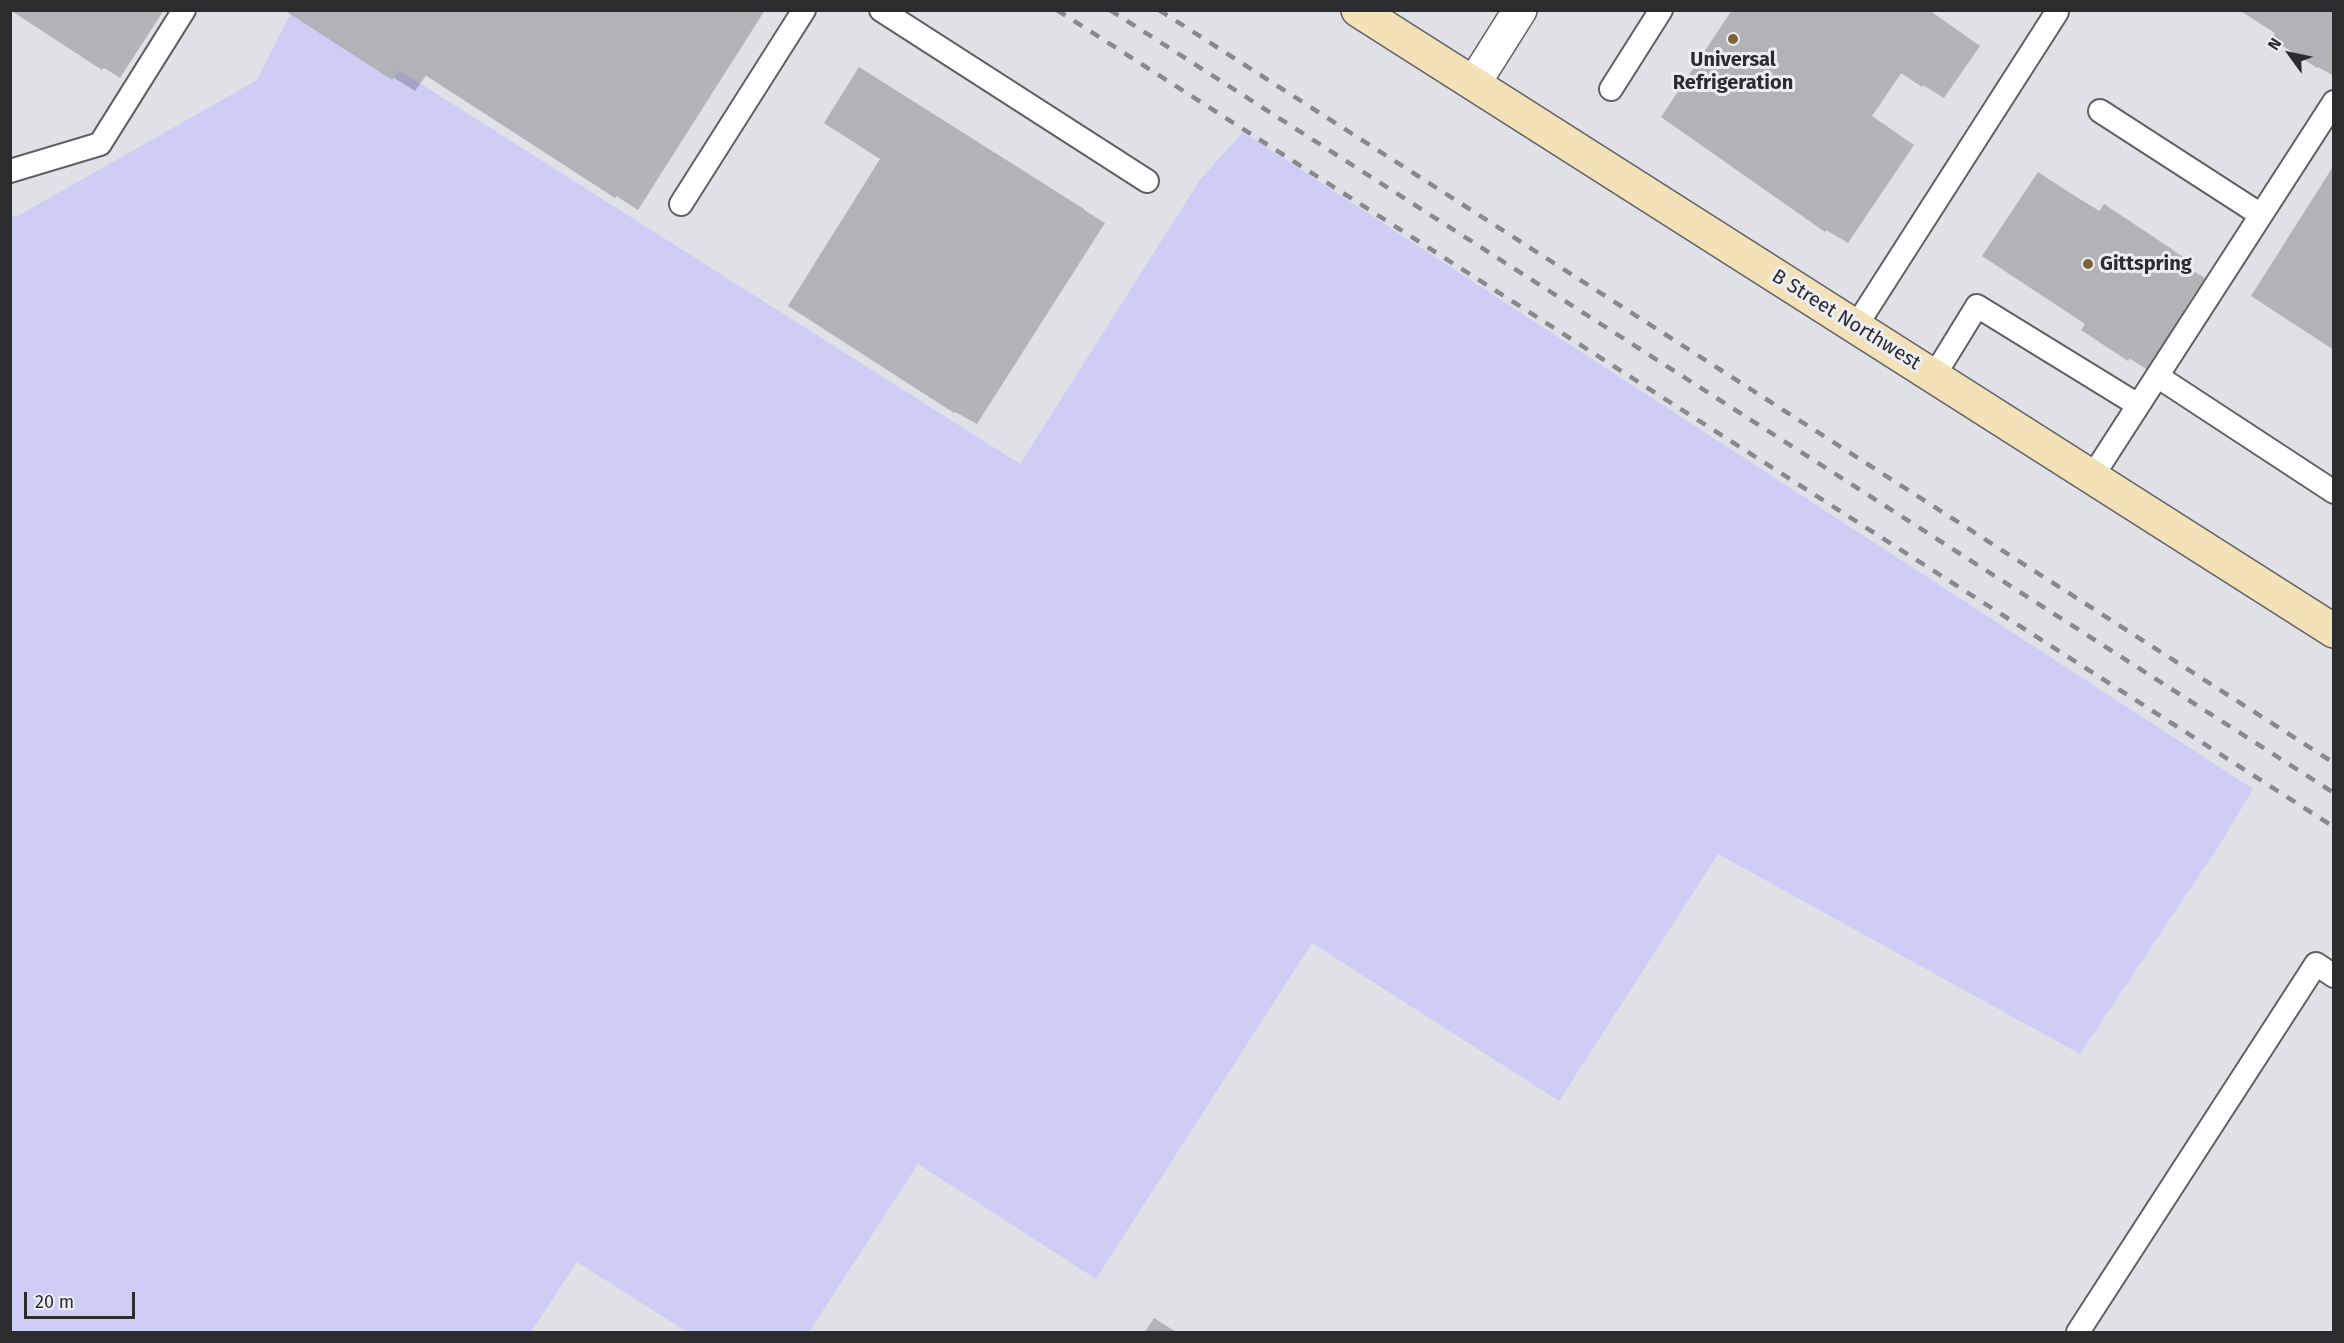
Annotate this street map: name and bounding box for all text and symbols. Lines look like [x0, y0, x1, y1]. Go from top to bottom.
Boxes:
north arrow [2260, 24, 2320, 84]
marker: Universal Refrigeration [1726, 32, 1740, 46]
text: N [2264, 34, 2285, 54]
place label: Universal Refrigeration [1673, 48, 1793, 95]
place label: Gittspring [2100, 252, 2192, 276]
marker: Gittspring [2081, 257, 2095, 271]
street label: B Street Northwest [1767, 265, 1925, 375]
scale bar [27, 1280, 138, 1318]
text: 20 m [35, 1291, 74, 1313]

